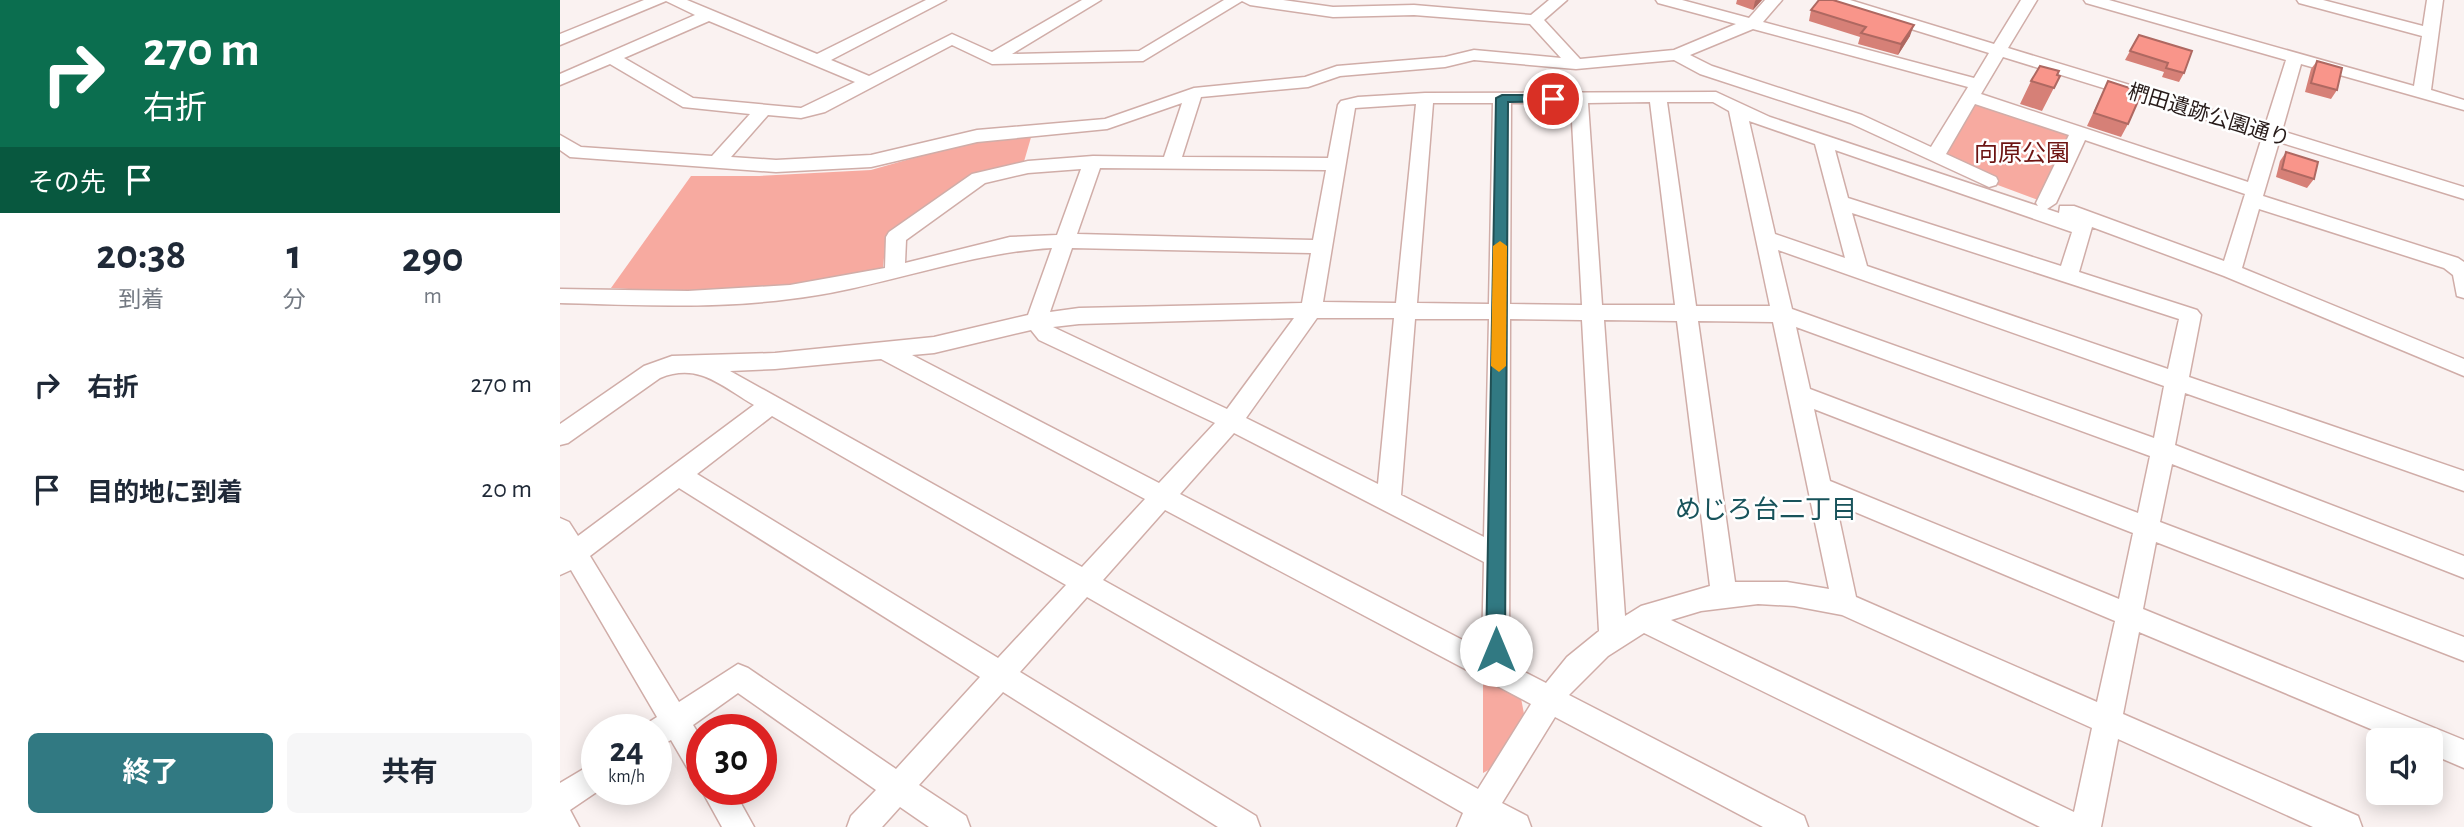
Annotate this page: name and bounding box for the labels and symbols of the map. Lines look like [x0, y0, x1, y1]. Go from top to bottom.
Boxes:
pin [1523, 69, 1583, 129]
street label: 椚田遺跡公園通り [2125, 80, 2293, 150]
park label: 向原公園 [1974, 140, 2070, 166]
district label: めじろ台二丁目 [1675, 496, 1857, 523]
position arrow [1459, 613, 1533, 687]
speed limit sign: 30 [686, 714, 777, 805]

